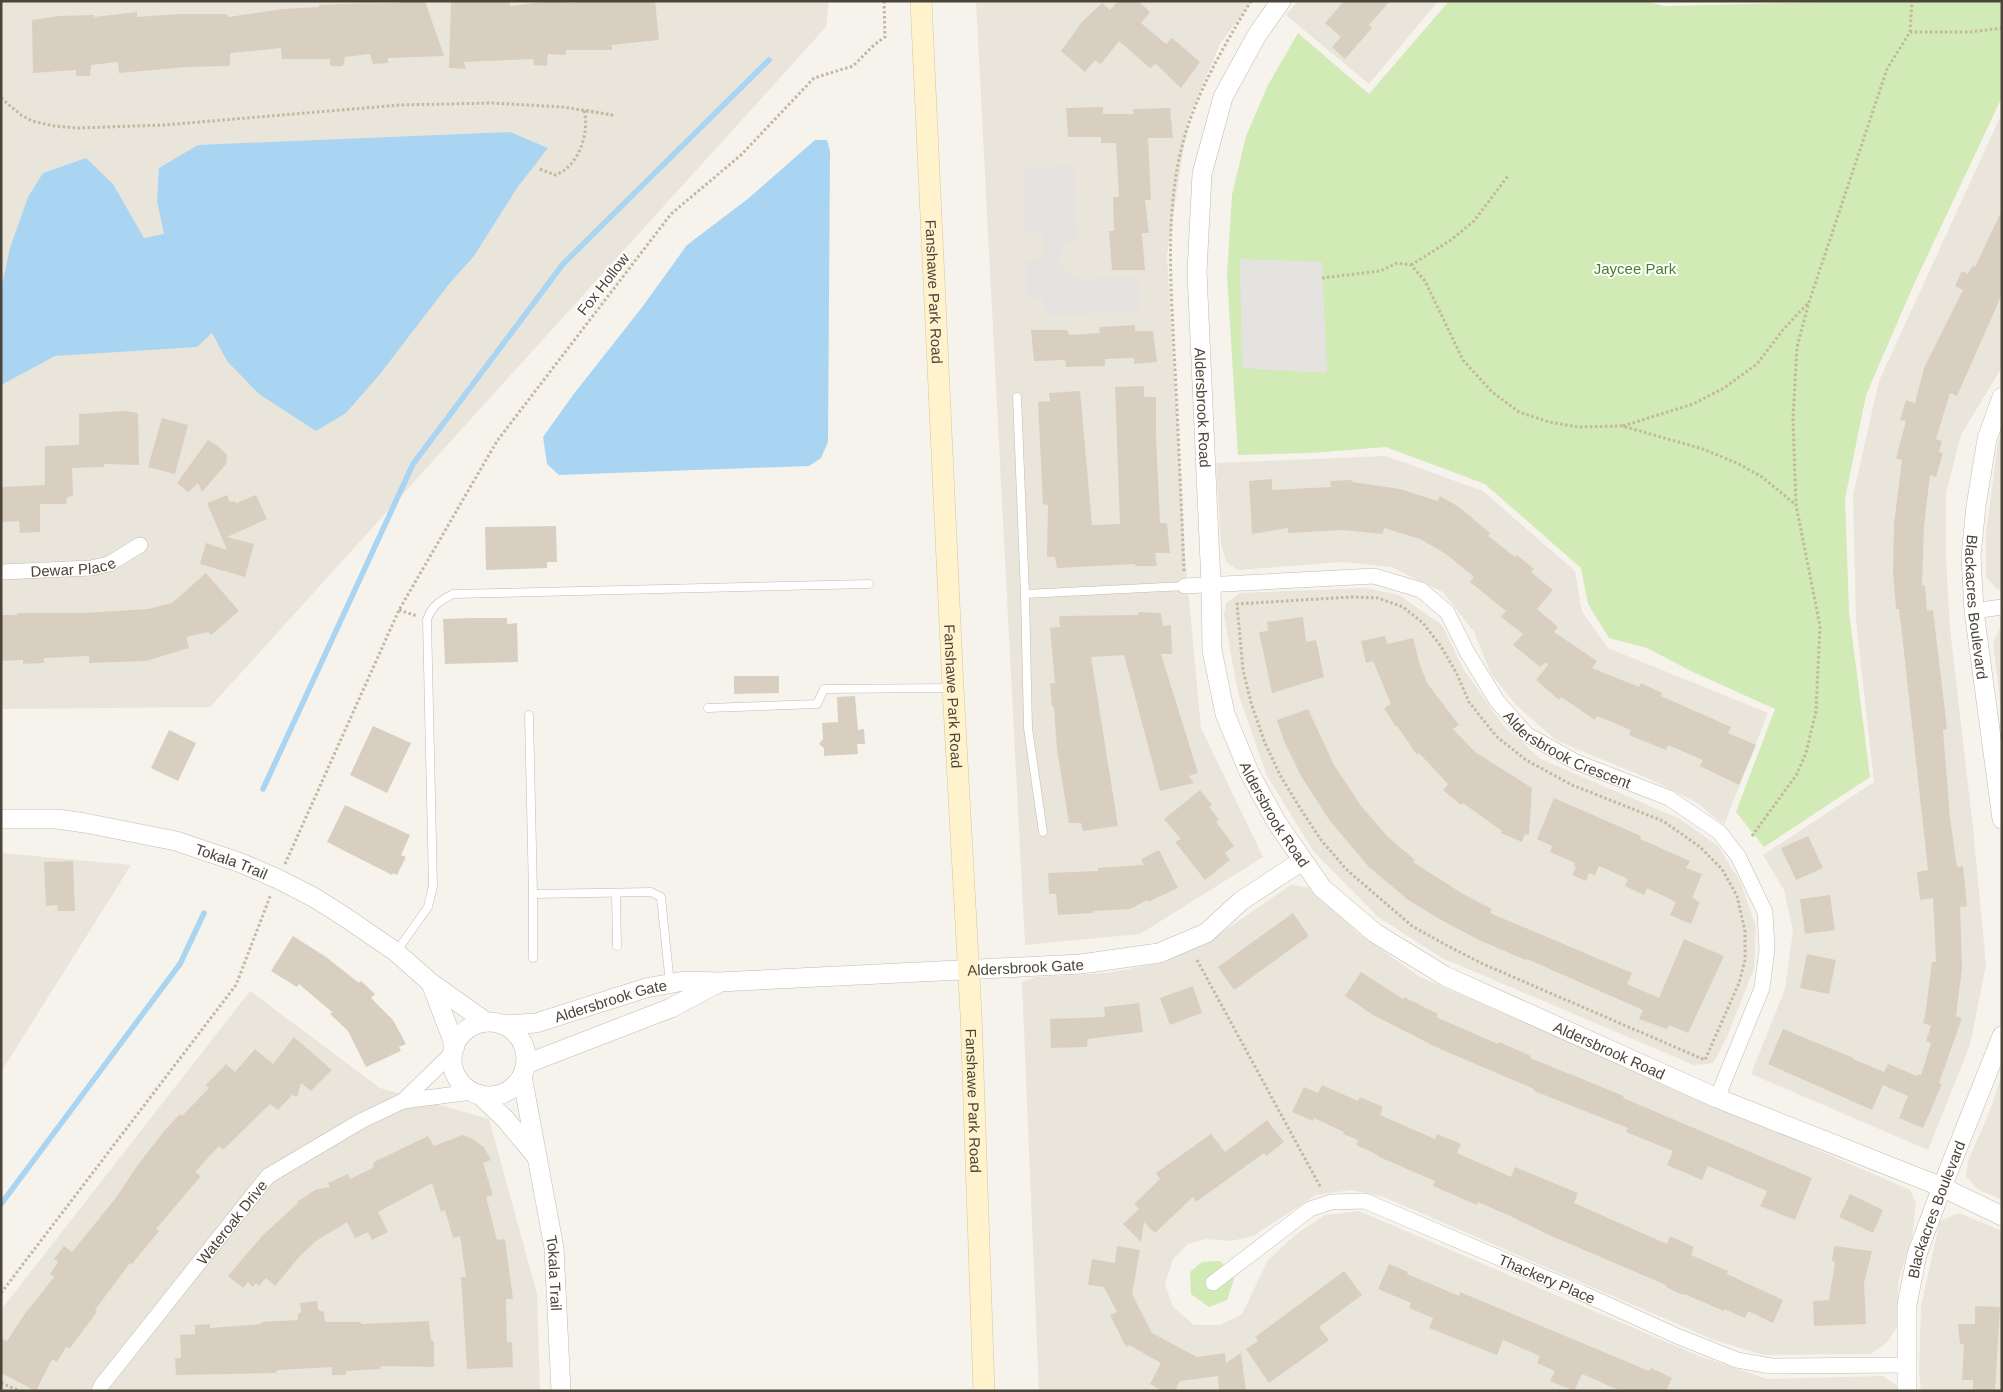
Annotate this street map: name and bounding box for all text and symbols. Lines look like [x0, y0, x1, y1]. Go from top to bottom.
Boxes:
street label: Fanshawe Park Road [923, 219, 946, 364]
street label: Fox Hollow [573, 249, 633, 318]
park label: Jaycee Park [1594, 260, 1677, 277]
street label: Aldersbrook Road [1192, 347, 1214, 468]
street label: Blackacres Boulevard [1962, 534, 1992, 680]
street label: Dewar Place [30, 554, 119, 579]
street label: Fanshawe Park Road [942, 624, 966, 769]
street label: Aldersbrook Crescent [1501, 707, 1634, 791]
street label: Aldersbrook Road [1237, 759, 1313, 870]
street label: Tokala Trail [193, 840, 270, 882]
street label: Aldersbrook Gate [967, 955, 1084, 978]
street label: Aldersbrook Gate [552, 976, 668, 1025]
street label: Aldersbrook Road [1551, 1017, 1668, 1082]
street label: Fanshawe Park Road [963, 1028, 985, 1173]
street label: Blackacres Boulevard [1904, 1138, 1968, 1280]
street label: Wateroak Drive [193, 1176, 270, 1267]
street label: Tokala Trail [543, 1234, 566, 1311]
street label: Thackery Place [1496, 1250, 1598, 1306]

